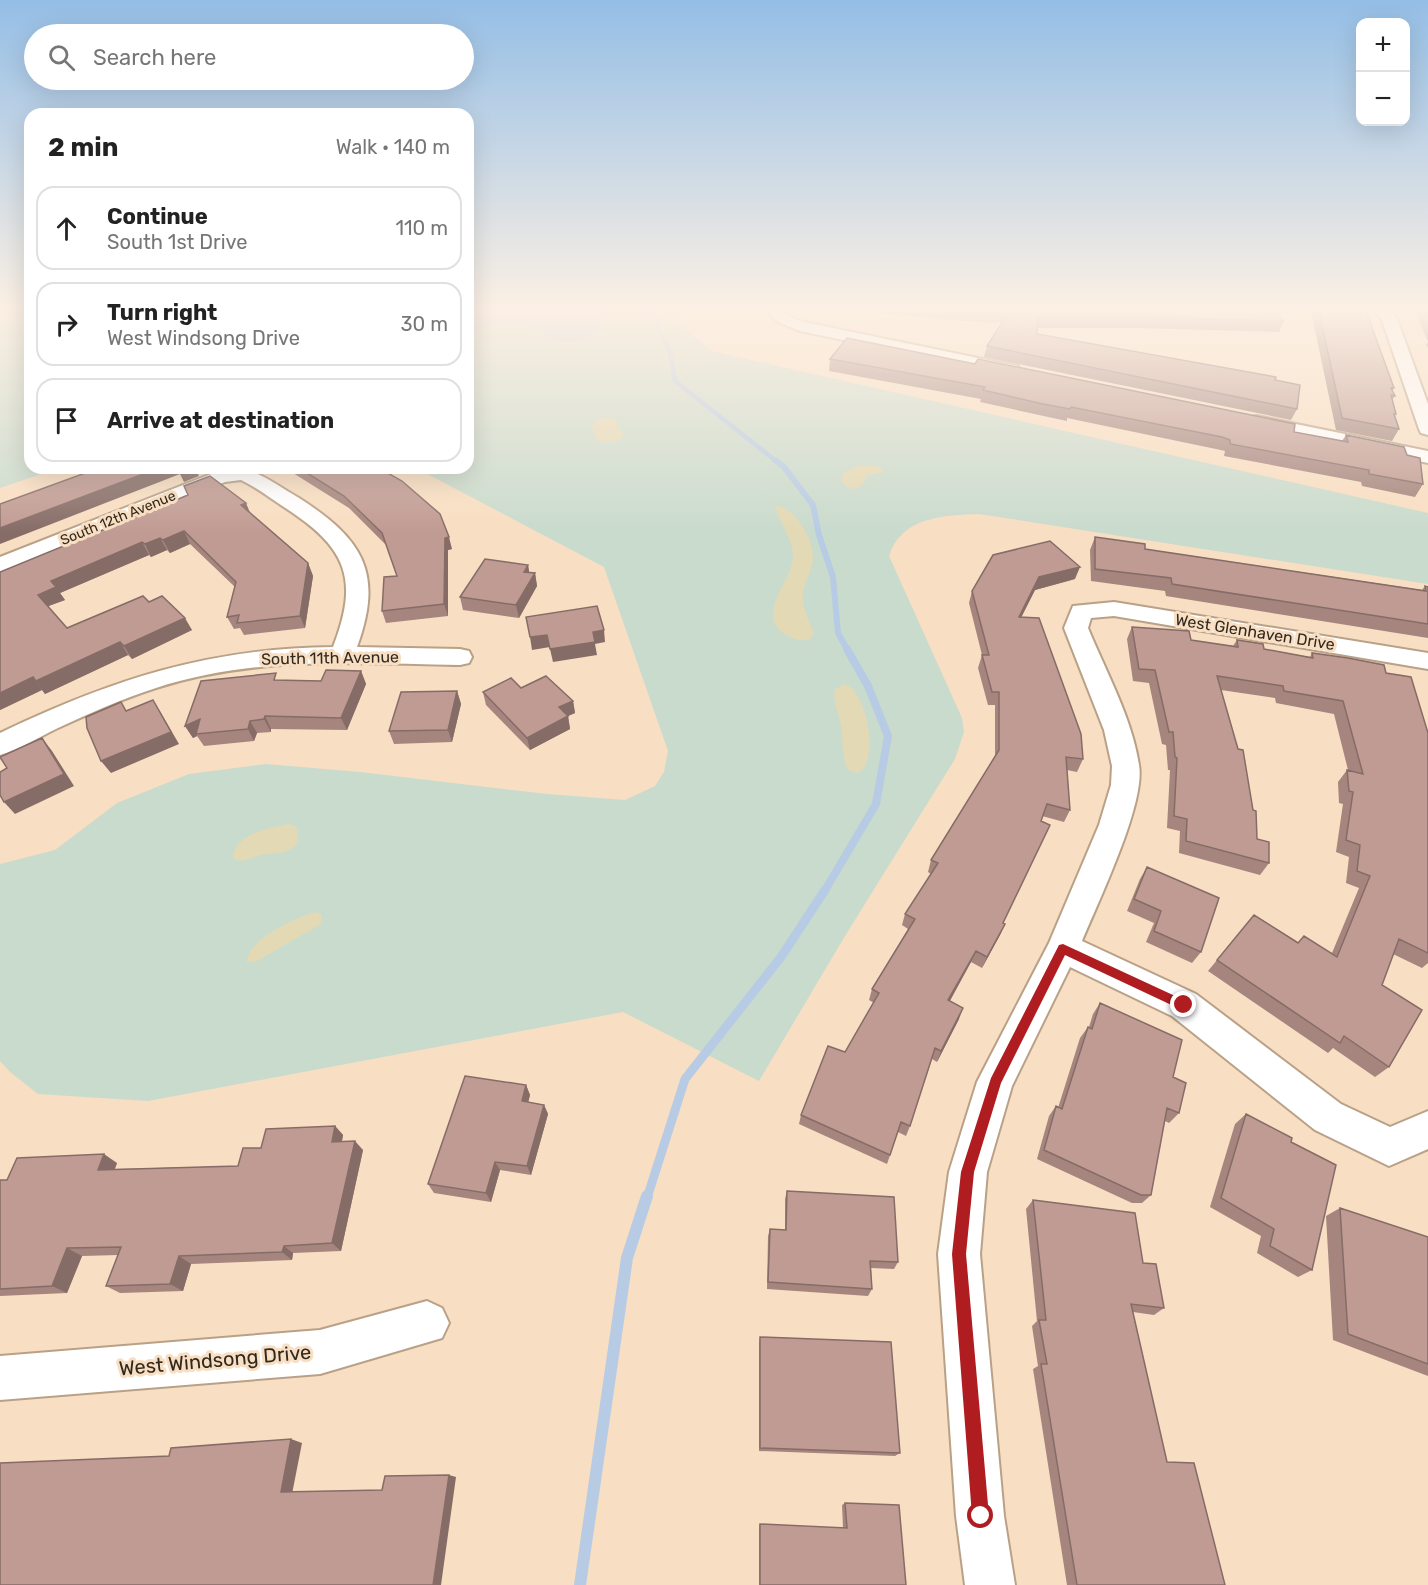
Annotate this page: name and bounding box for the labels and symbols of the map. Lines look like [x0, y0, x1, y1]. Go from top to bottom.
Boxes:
street label: South 12th Avenue [58, 487, 178, 549]
street label: West Glenhaven Drive [1174, 610, 1336, 654]
street label: South 11th Avenue [261, 647, 399, 669]
route end [1170, 991, 1196, 1017]
street label: West Windsong Drive [118, 1340, 312, 1380]
route start [967, 1502, 993, 1528]

